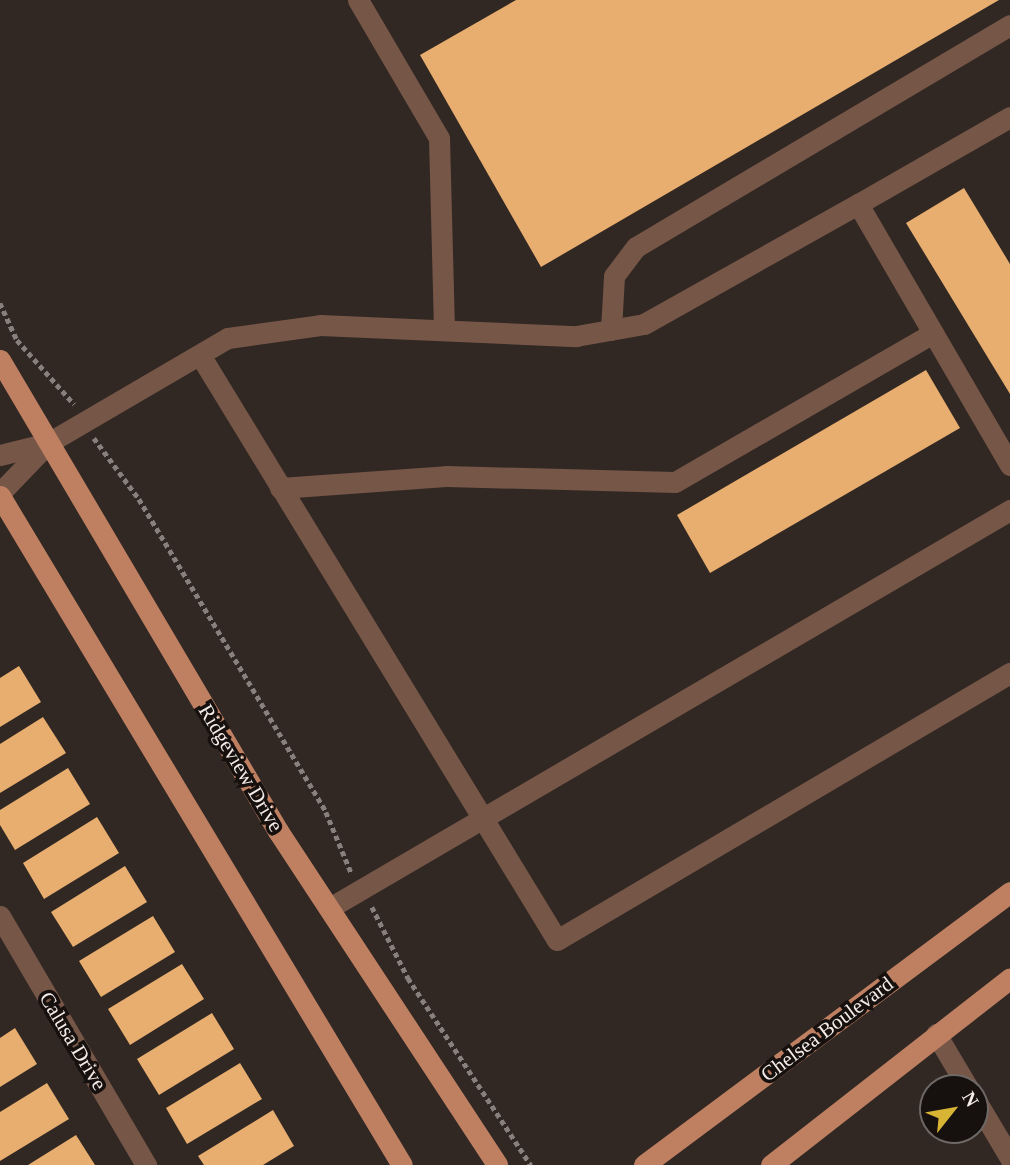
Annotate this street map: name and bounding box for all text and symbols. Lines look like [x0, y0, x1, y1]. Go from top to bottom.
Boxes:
street label: Ridgeview Drive [193, 700, 289, 836]
street label: Chelsea Boulevard [756, 971, 898, 1087]
street label: Calusa Drive [34, 987, 112, 1095]
north arrow [919, 1074, 989, 1144]
text: N [958, 1088, 983, 1110]

